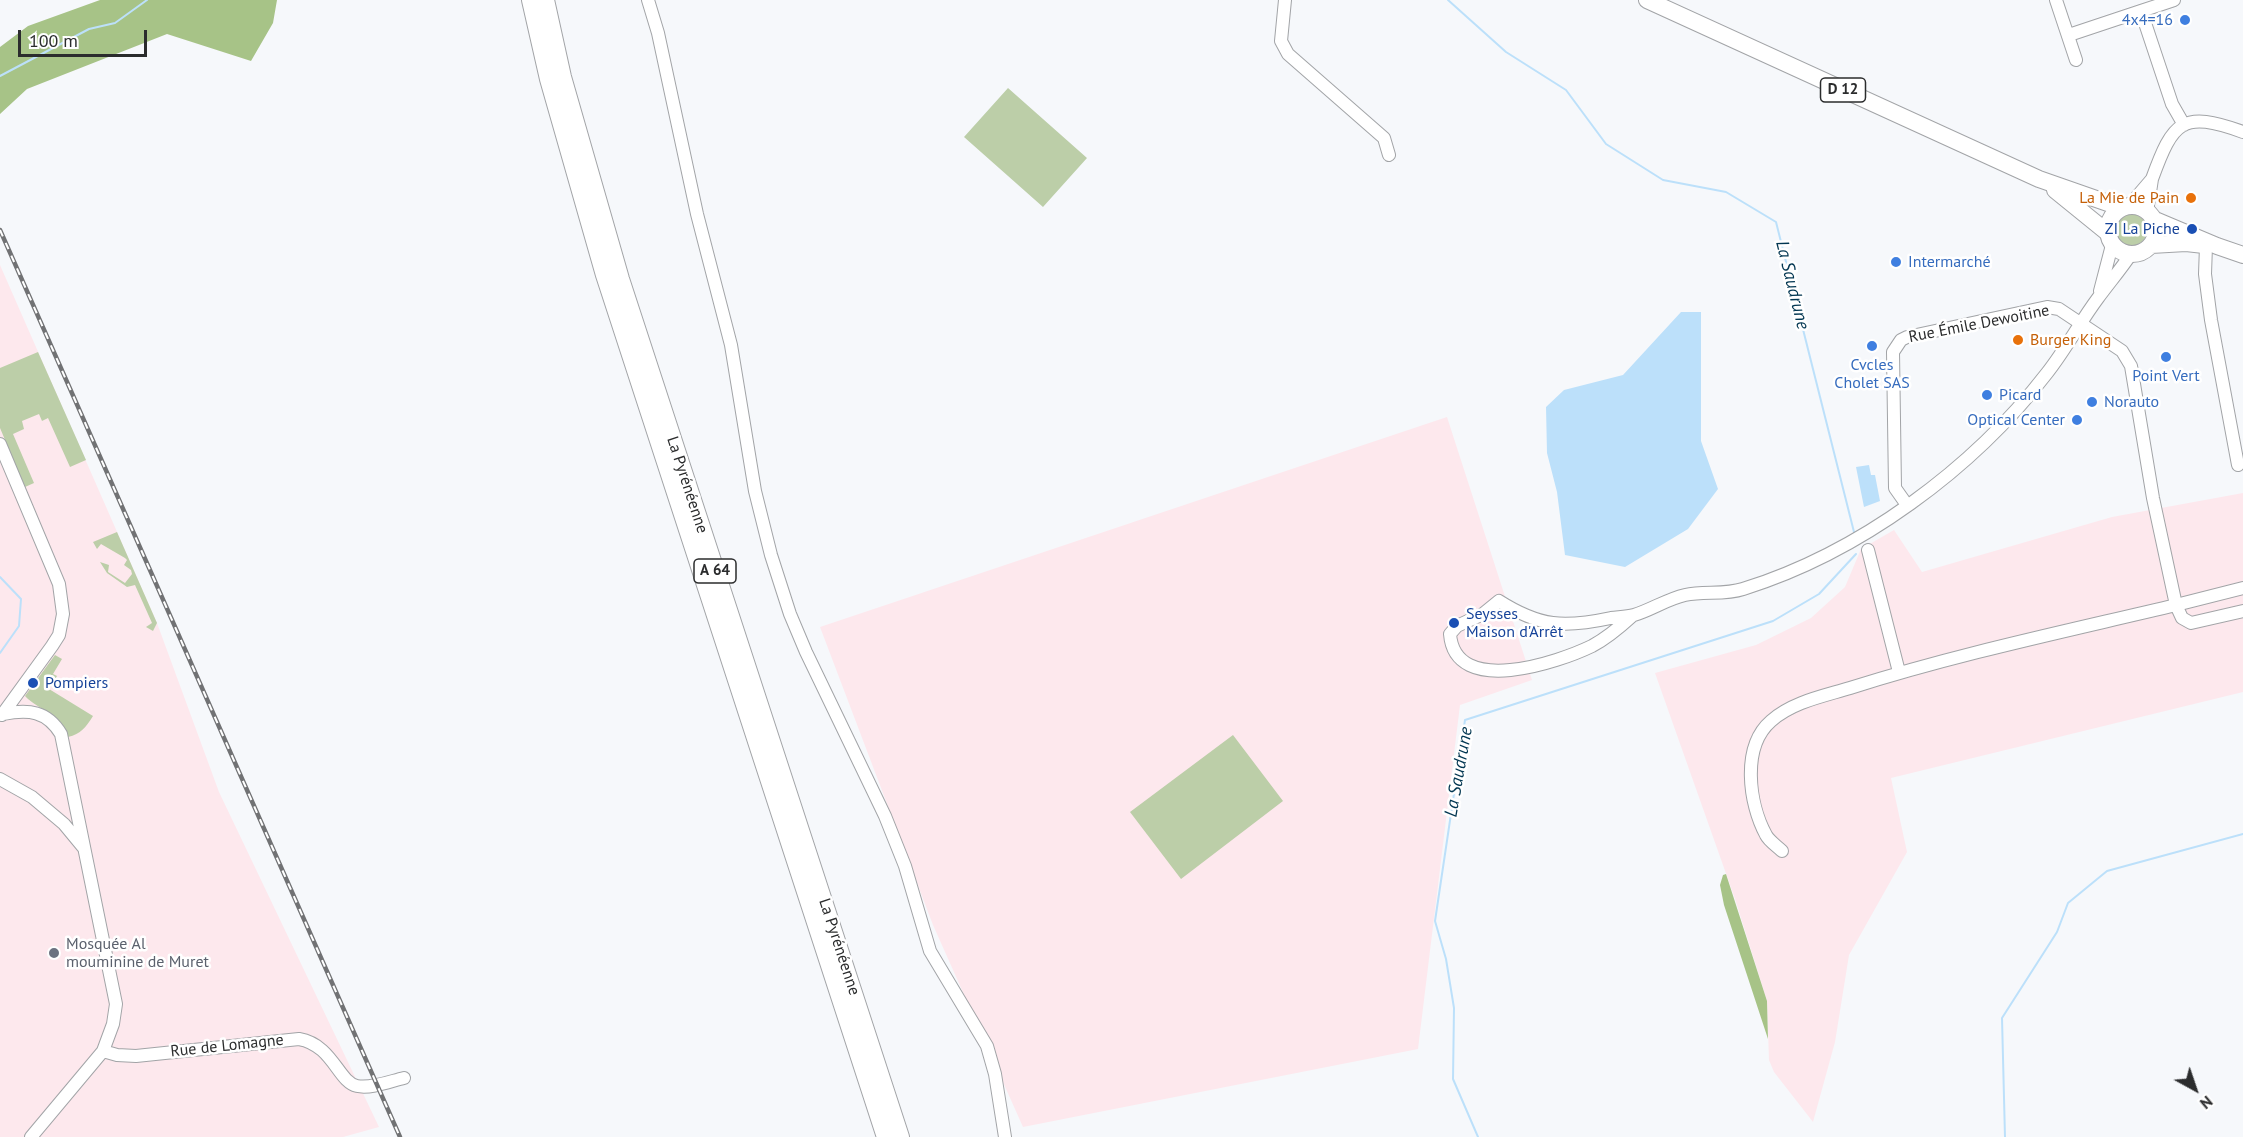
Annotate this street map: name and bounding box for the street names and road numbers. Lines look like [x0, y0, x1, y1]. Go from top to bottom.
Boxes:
road number: D 12 [1820, 78, 1866, 102]
street label: Rue Émile Dewoitine [1907, 301, 2051, 347]
street label: La Pyrénéenne [662, 434, 712, 536]
road number: A 64 [694, 559, 736, 583]
street label: La Pyrénéenne [814, 896, 864, 998]
street label: Rue de Lomagne [169, 1031, 285, 1061]

